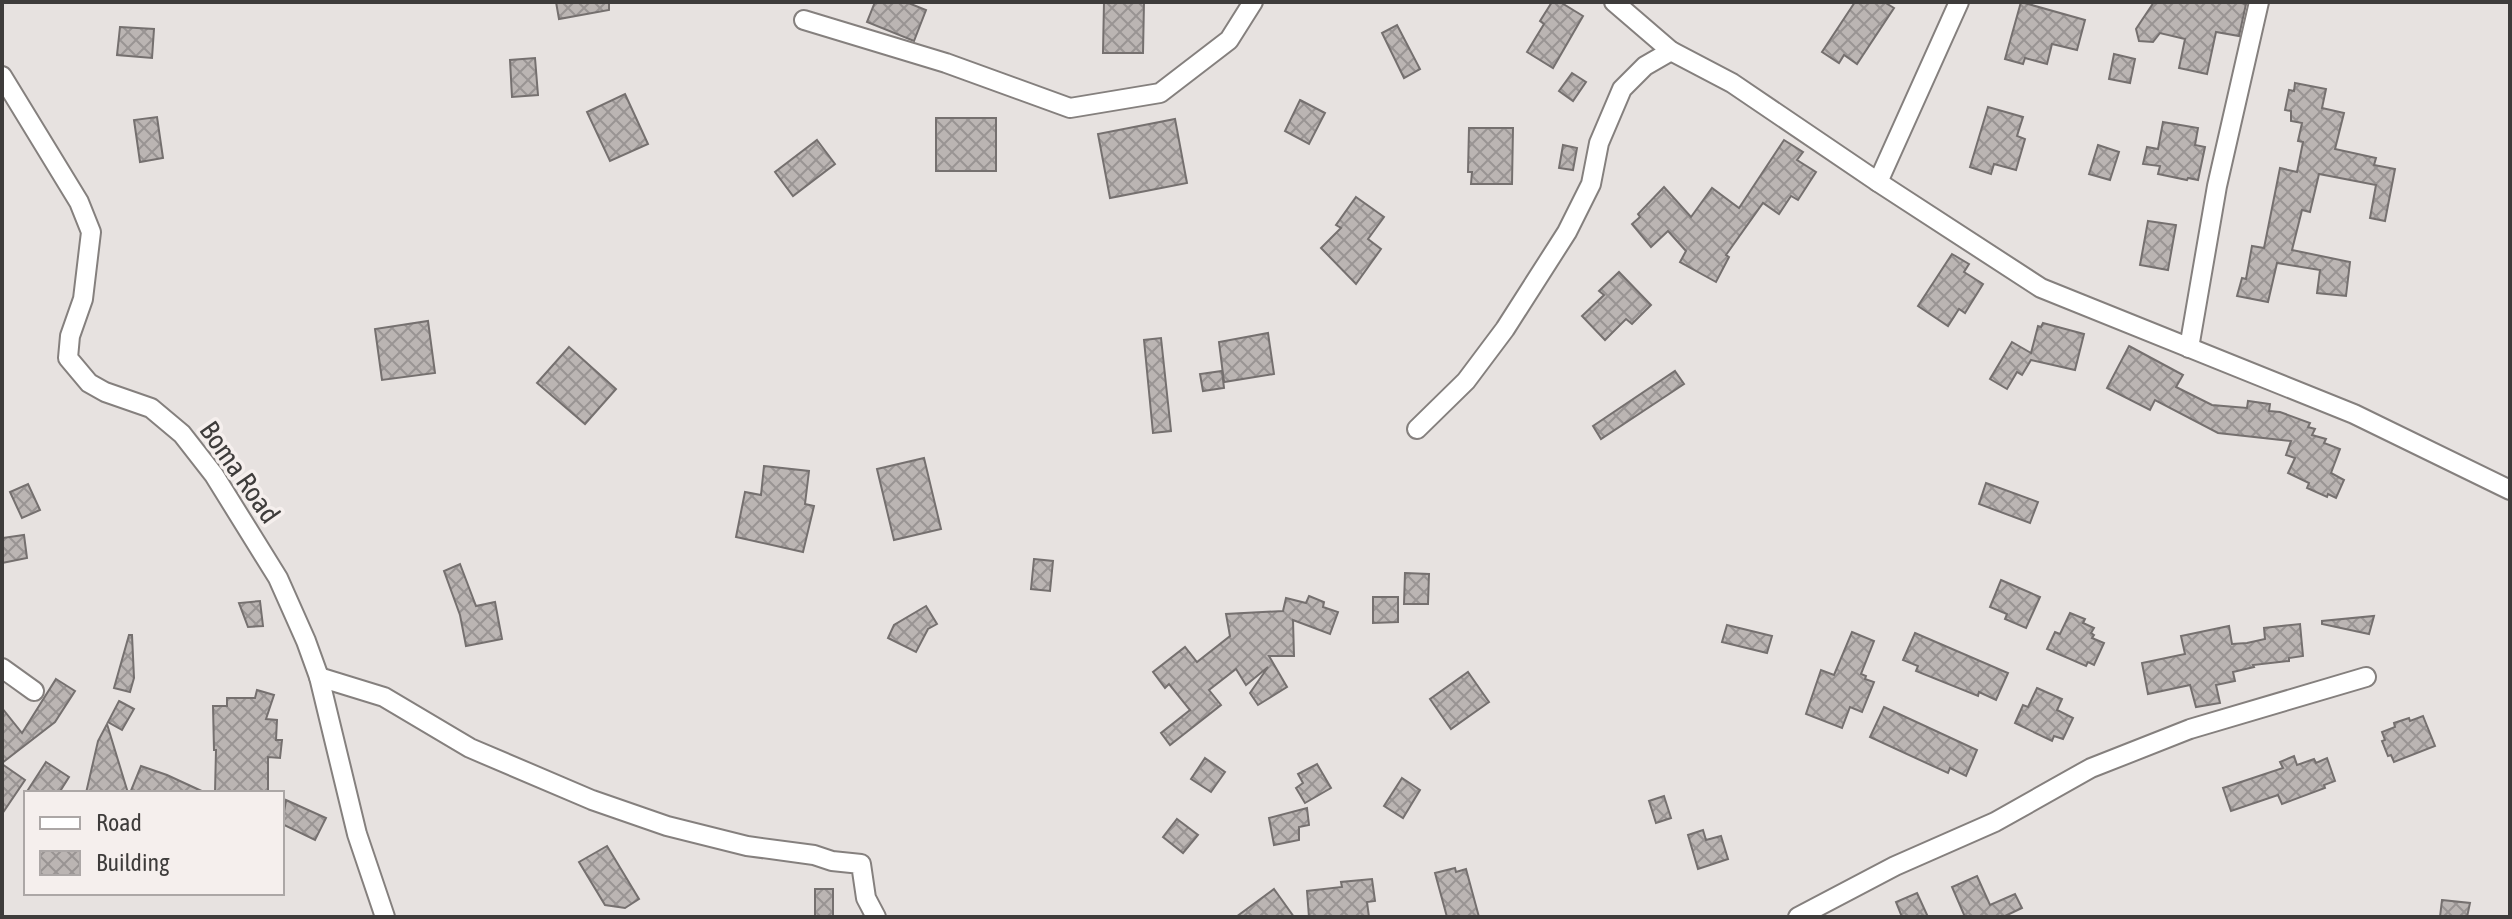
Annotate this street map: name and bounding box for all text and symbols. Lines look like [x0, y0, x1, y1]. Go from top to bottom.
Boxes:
street label: Boma Road [193, 415, 287, 529]
legend [24, 791, 284, 895]
text: Road [96, 809, 142, 836]
text: Building [96, 849, 170, 876]

